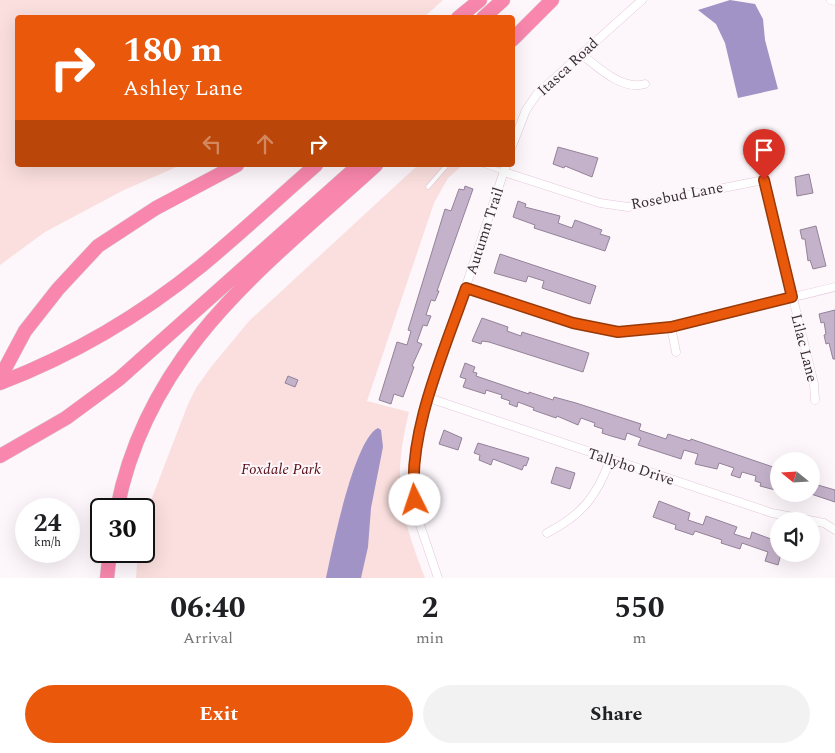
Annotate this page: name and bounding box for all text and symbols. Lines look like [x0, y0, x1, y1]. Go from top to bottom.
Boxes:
text: 180 m [123, 24, 222, 77]
street label: Itasca Road [532, 32, 604, 102]
icon: right [40, 35, 105, 100]
text: Ashley Lane [123, 72, 243, 105]
pin [743, 129, 785, 180]
icon: left [198, 130, 226, 158]
icon: ahead [251, 130, 279, 158]
icon: right [304, 130, 332, 158]
icon: arrive [750, 136, 778, 164]
street label: Rosebud Lane [629, 176, 725, 216]
street label: Autumn Trail [460, 184, 510, 278]
street label: Lilac Lane [784, 311, 824, 385]
street label: Tallyho Drive [585, 442, 677, 492]
north arrow [770, 452, 820, 502]
map controls [770, 452, 820, 562]
park label: Foxdale Park [241, 458, 321, 481]
position arrow [388, 473, 440, 525]
speed limit sign: 30 [90, 498, 155, 563]
text: 24 [33, 505, 62, 543]
button: sound [770, 512, 820, 562]
text: km/h [34, 533, 61, 552]
text: 06:40 [170, 585, 246, 631]
text: 2 [421, 585, 438, 631]
text: 550 [614, 585, 665, 631]
text: Arrival [183, 626, 233, 650]
text: min [416, 626, 444, 650]
text: m [633, 626, 646, 650]
button: Exit [25, 685, 413, 743]
button: Share [423, 685, 810, 743]

